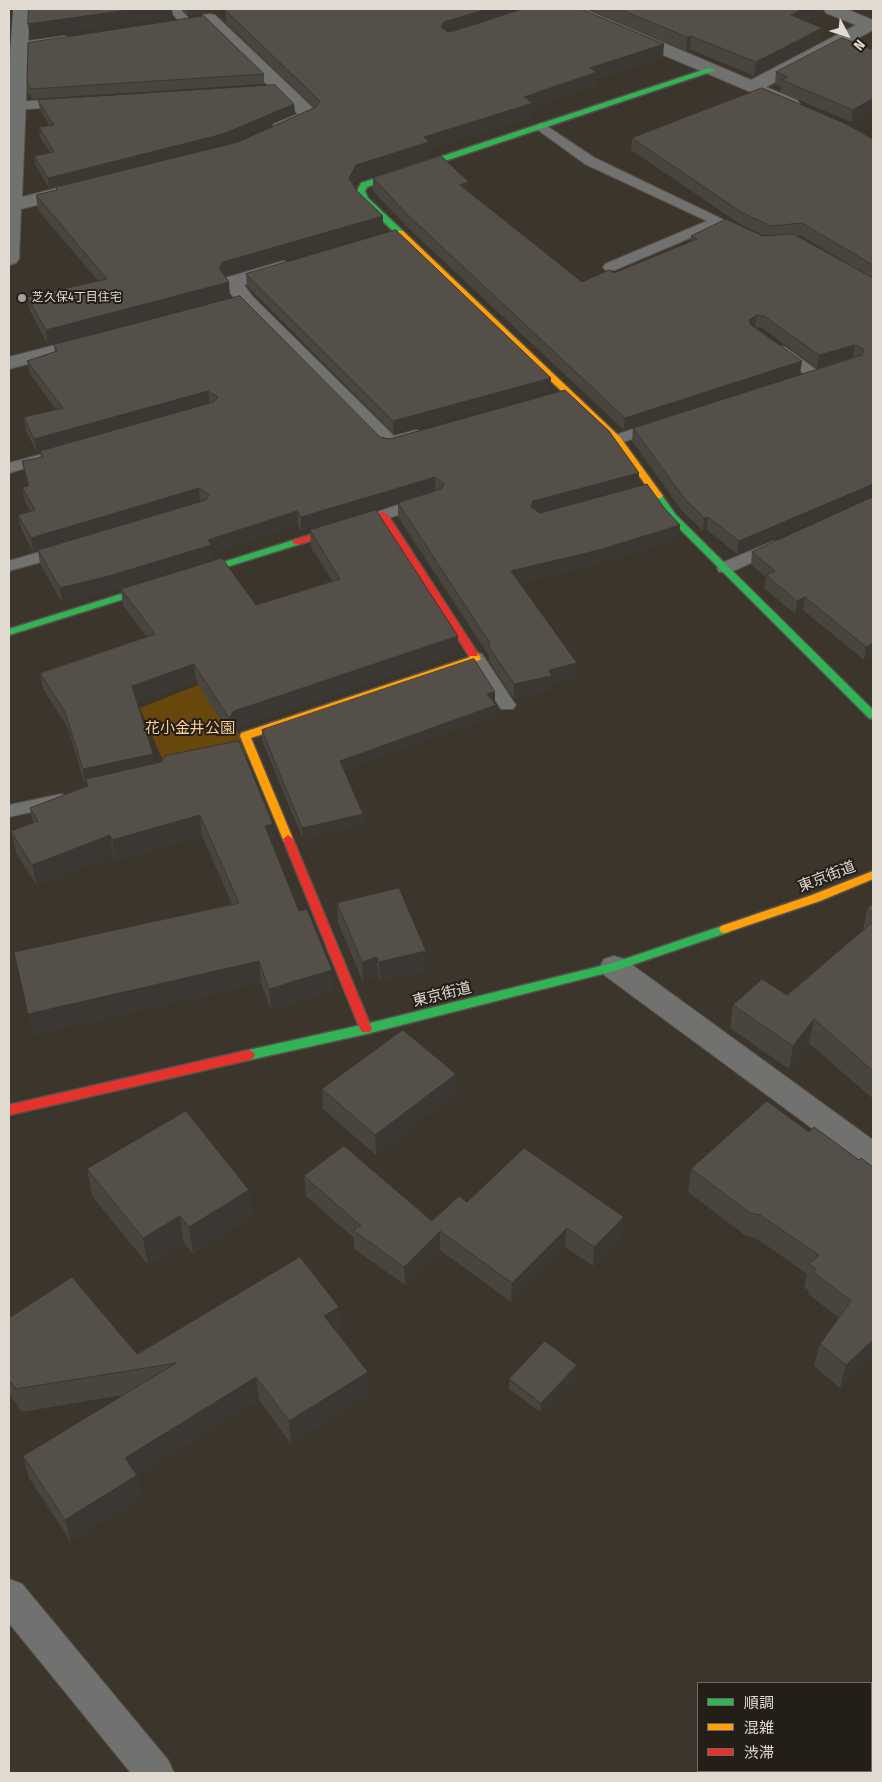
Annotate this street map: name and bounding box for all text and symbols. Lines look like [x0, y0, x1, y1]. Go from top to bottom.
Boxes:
north arrow [822, 10, 872, 60]
text: N [850, 36, 868, 54]
place label: 芝久保4丁目住宅 [32, 291, 122, 305]
marker: 芝久保4丁目住宅 [16, 292, 28, 304]
park label: 花小金井公園 [145, 720, 235, 738]
street label: 東京街道 [796, 858, 858, 896]
street label: 東京街道 [411, 979, 473, 1011]
legend [697, 1682, 872, 1772]
text: 順調 [744, 1694, 774, 1712]
text: 混雑 [744, 1719, 774, 1737]
text: 渋滞 [744, 1744, 774, 1762]

